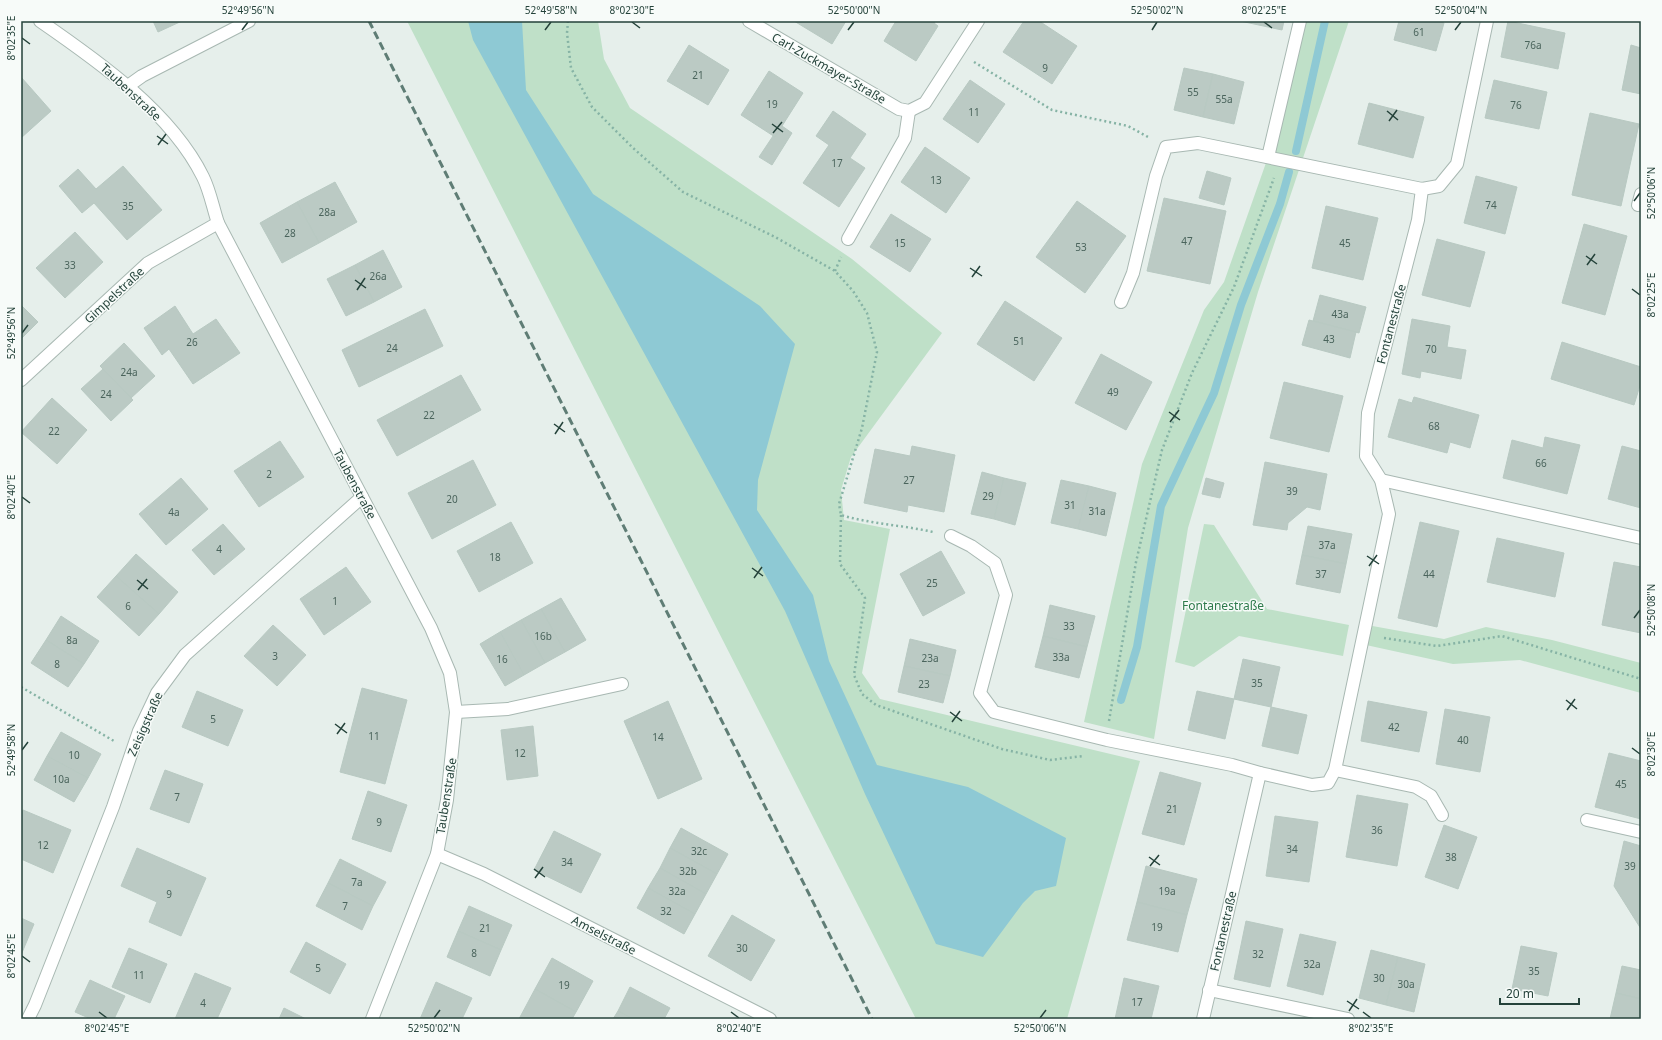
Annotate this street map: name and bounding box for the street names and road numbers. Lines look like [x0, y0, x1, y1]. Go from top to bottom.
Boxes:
street label: Carl-Zuckmayer-Straße [769, 28, 889, 108]
street label: Taubenstraße [97, 59, 165, 125]
street label: Gimpelstraße [80, 263, 148, 327]
street label: Fontanestraße [1372, 282, 1410, 366]
street label: Taubenstraße [329, 446, 381, 522]
street label: Zeisigstraße [123, 689, 167, 759]
street label: Taubenstraße [432, 756, 460, 836]
street label: Fontanestraße [1205, 889, 1241, 973]
street label: Amselstraße [569, 911, 639, 959]

